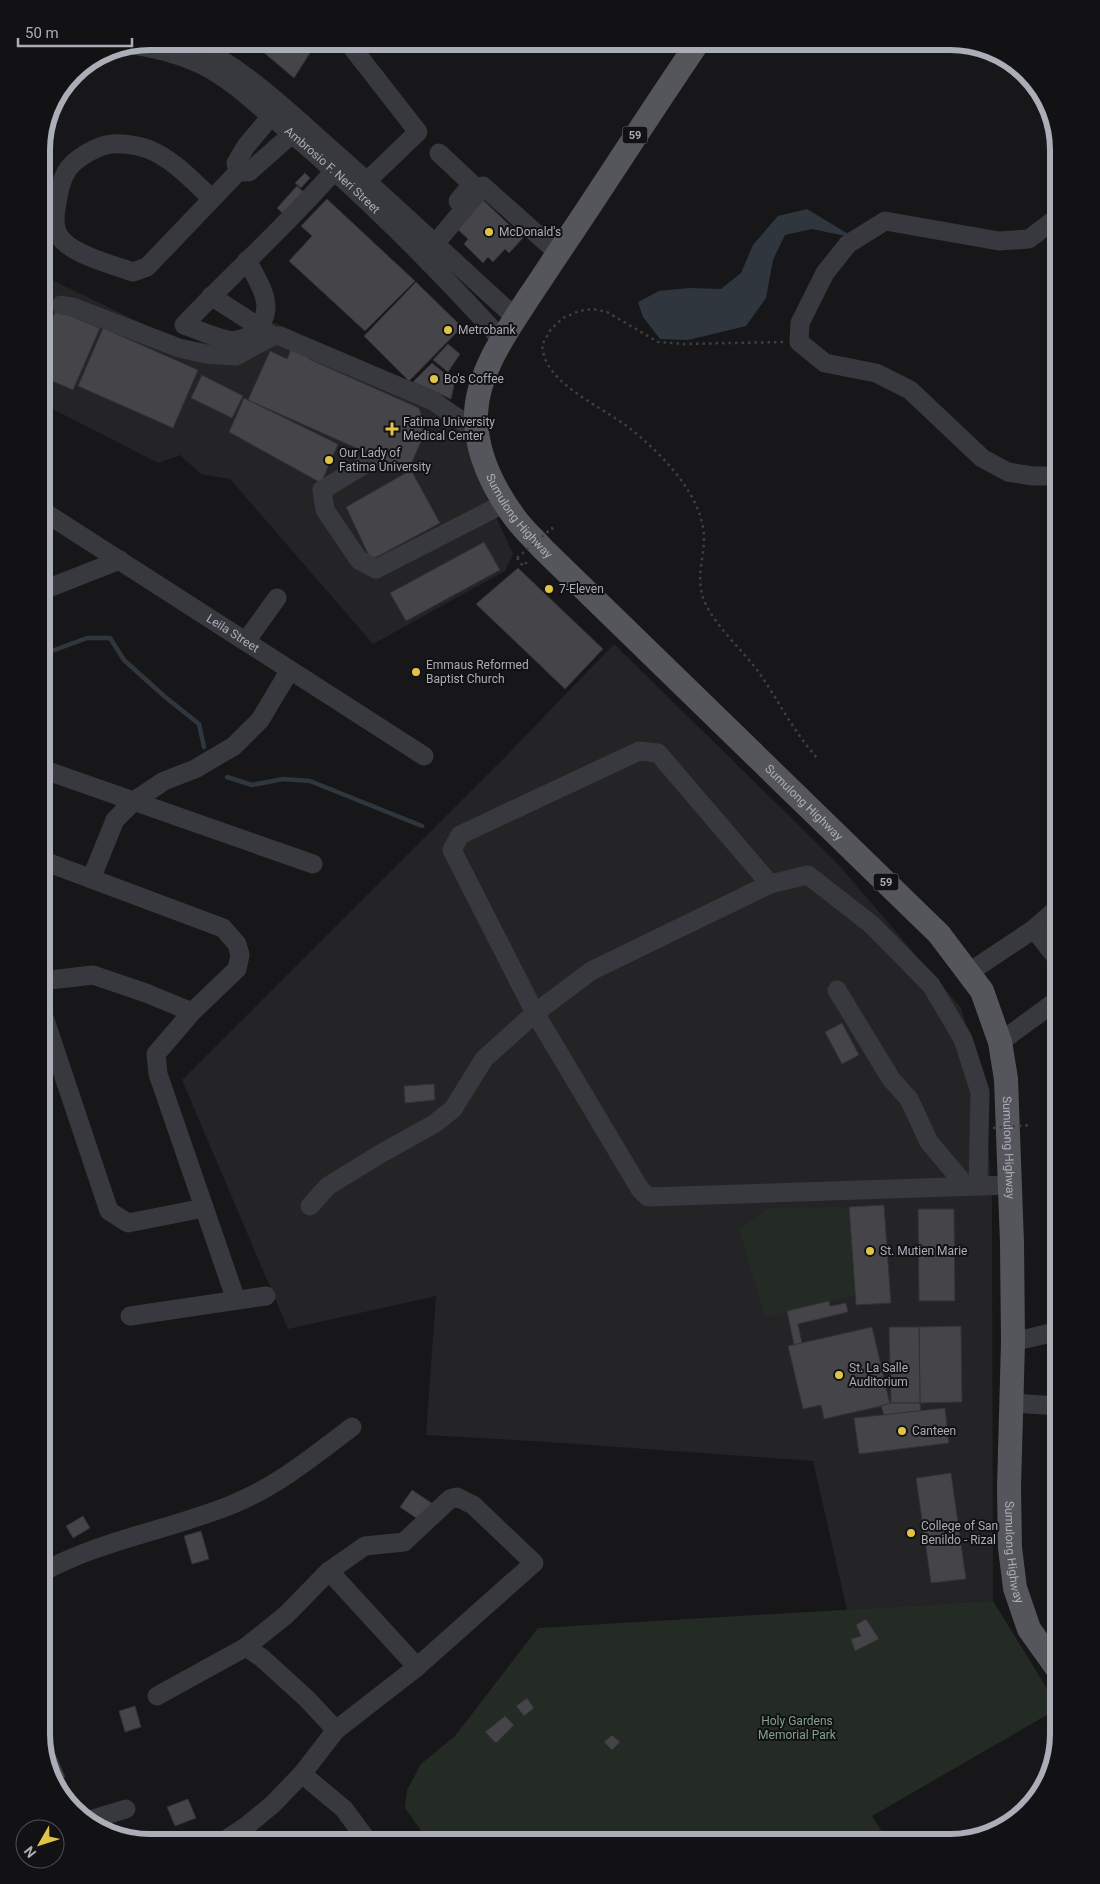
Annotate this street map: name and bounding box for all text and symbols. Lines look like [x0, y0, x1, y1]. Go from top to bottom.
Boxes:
scale bar [18, 15, 131, 47]
text: 50 m [25, 24, 59, 42]
street label: Ambrosio F. Neri Street [282, 124, 383, 217]
road number: 59 [622, 126, 648, 144]
place label: McDonald's [499, 225, 561, 239]
marker: McDonald's [483, 226, 495, 238]
place label: Metrobank [458, 323, 516, 337]
marker: Metrobank [442, 324, 454, 336]
place label: Bo's Coffee [444, 372, 504, 386]
marker: Bo's Coffee [428, 373, 440, 385]
place label: Fatima University Medical Center [403, 415, 495, 443]
marker: Fatima University Medical Center [385, 422, 399, 436]
place label: Our Lady of Fatima University [339, 446, 431, 474]
marker: Our Lady of Fatima University [323, 454, 335, 466]
street label: Sumulong Highway [483, 471, 556, 561]
place label: 7-Eleven [559, 582, 604, 596]
marker: 7-Eleven [543, 583, 555, 595]
street label: Leila Street [204, 611, 262, 655]
place label: Emmaus Reformed Baptist Church [426, 658, 529, 686]
marker: Emmaus Reformed Baptist Church [410, 666, 422, 678]
street label: Sumulong Highway [762, 762, 846, 844]
road number: 59 [874, 874, 898, 890]
street label: Sumulong Highway [1000, 1096, 1017, 1200]
place label: St. Mutien Marie [880, 1244, 967, 1258]
marker: St. Mutien Marie [864, 1245, 876, 1257]
place label: St. La Salle Auditorium [849, 1361, 908, 1389]
marker: St. La Salle Auditorium [833, 1369, 845, 1381]
place label: Canteen [912, 1424, 956, 1438]
marker: Canteen [896, 1425, 908, 1437]
street label: Sumulong Highway [1002, 1501, 1027, 1605]
place label: College of San Benildo - Rizal [921, 1519, 998, 1547]
marker: College of San Benildo - Rizal [905, 1527, 917, 1539]
park label: Holy Gardens Memorial Park [758, 1714, 837, 1742]
north arrow [15, 1819, 65, 1869]
text: N [21, 1843, 39, 1861]

